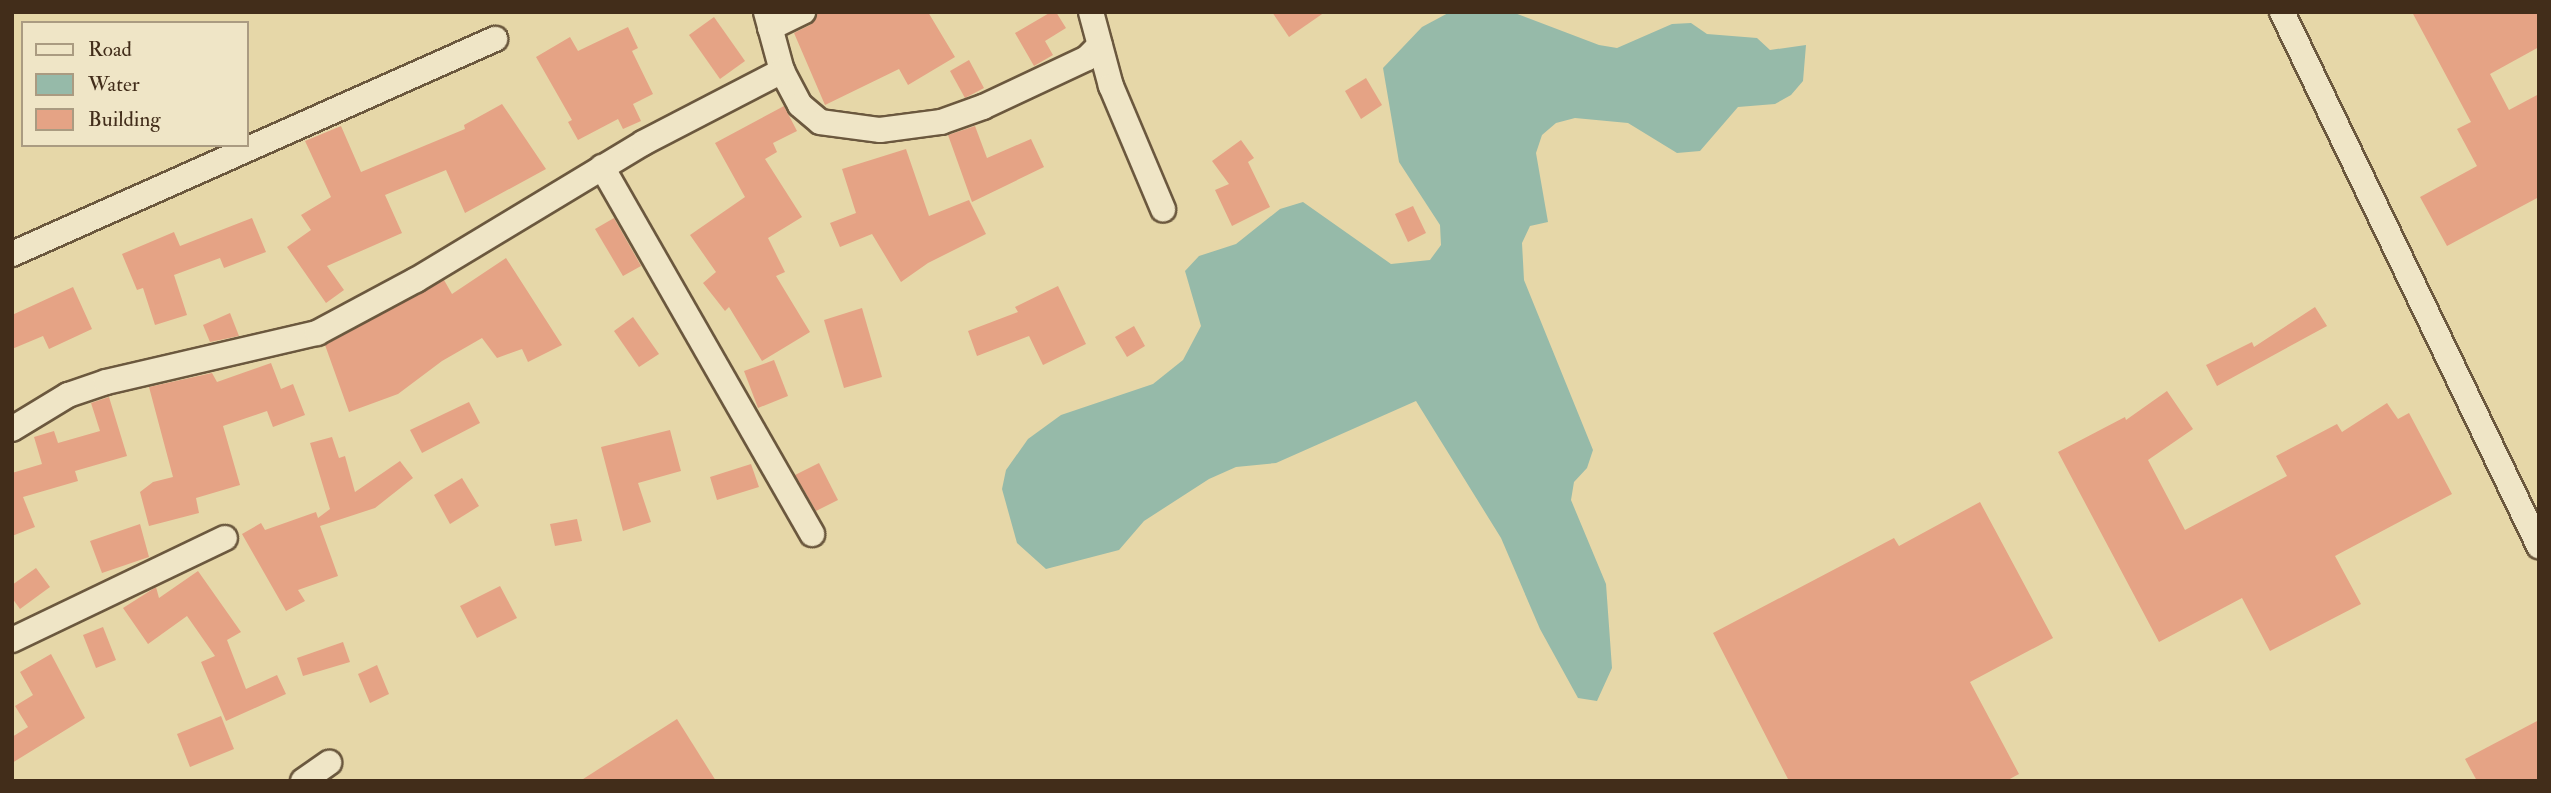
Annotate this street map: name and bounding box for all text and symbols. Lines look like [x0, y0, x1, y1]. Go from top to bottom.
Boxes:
legend [21, 21, 248, 147]
text: Road [88, 36, 132, 63]
text: Water [88, 71, 140, 98]
text: Building [88, 106, 161, 133]

